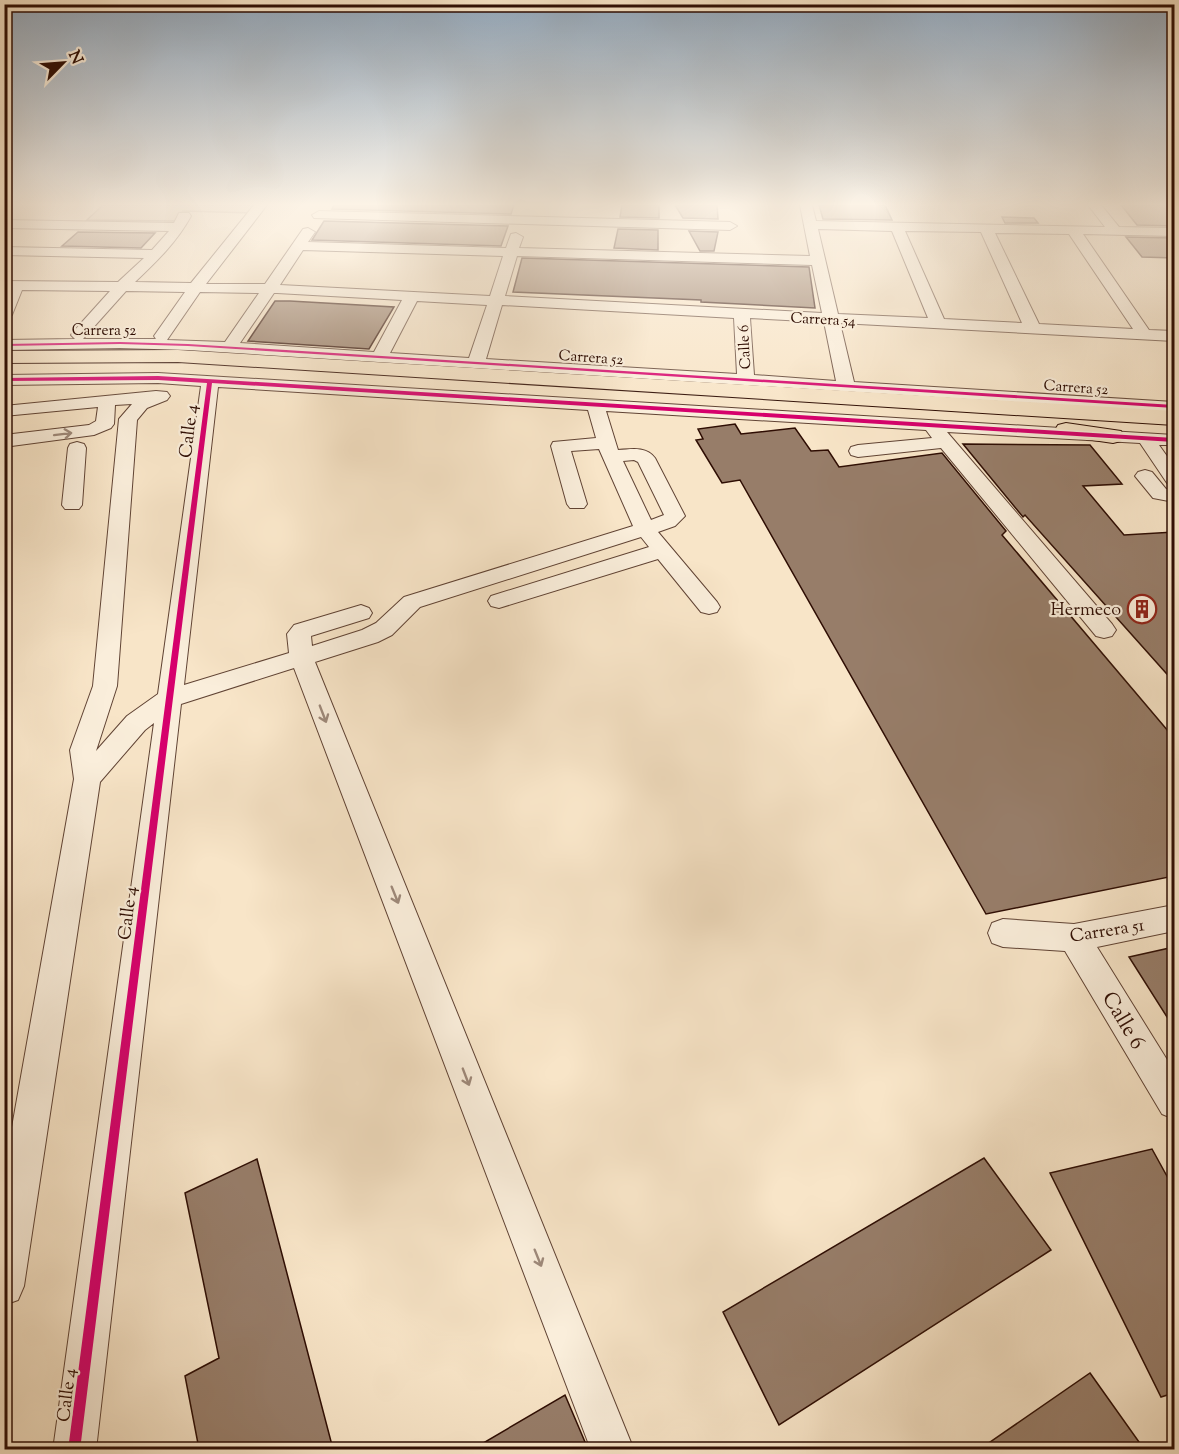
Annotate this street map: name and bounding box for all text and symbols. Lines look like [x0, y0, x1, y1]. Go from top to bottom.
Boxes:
north arrow [33, 33, 93, 93]
text: N [61, 47, 88, 69]
street label: Carrera 54 [790, 308, 856, 333]
street label: Carrera 52 [72, 321, 136, 342]
street label: Calle 6 [734, 324, 757, 370]
street label: Carrera 52 [558, 346, 624, 371]
street label: Carrera 52 [1043, 376, 1109, 401]
street label: Calle 4 [174, 403, 206, 459]
one-way arrow [52, 429, 72, 440]
building icon: Hermeco [1126, 593, 1158, 625]
place label: Hermeco [1051, 598, 1121, 624]
one-way arrow [319, 704, 330, 723]
street label: Calle 4 [113, 885, 145, 941]
one-way arrow [390, 885, 401, 904]
street label: Carrera 51 [1068, 913, 1147, 951]
street label: Calle 6 [1093, 987, 1151, 1056]
one-way arrow [462, 1067, 473, 1086]
one-way arrow [533, 1248, 544, 1267]
street label: Calle 4 [52, 1367, 84, 1423]

